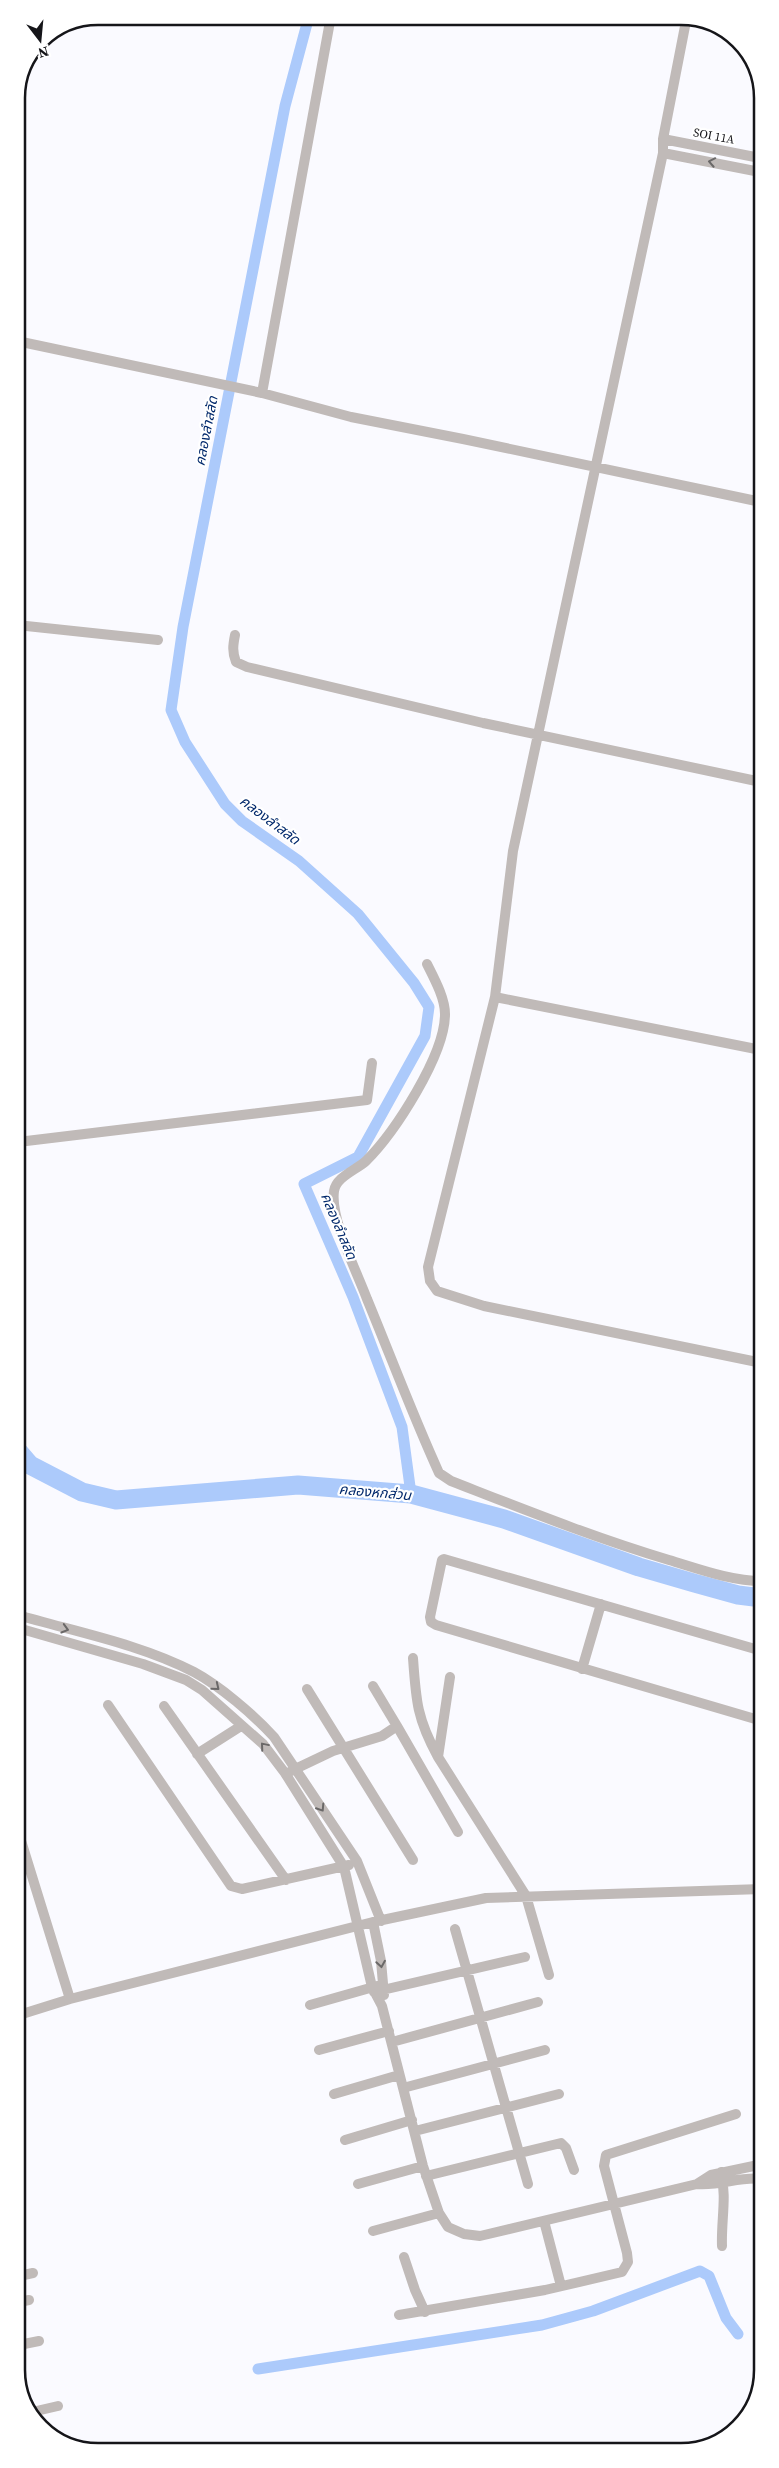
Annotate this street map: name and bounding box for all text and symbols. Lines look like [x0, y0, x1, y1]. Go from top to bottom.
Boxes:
north arrow [15, 15, 65, 65]
text: N [36, 41, 51, 64]
street label: SOI 11A [692, 124, 736, 148]
one-way arrow [708, 158, 717, 168]
water label: คลองลำสลัด [189, 394, 223, 467]
water label: คลองลำสลัด [236, 791, 304, 849]
water label: คลองลำสลัด [316, 1190, 362, 1263]
water label: คลองหกส่วน [338, 1479, 413, 1505]
one-way arrow [60, 1623, 69, 1633]
one-way arrow [210, 1681, 219, 1690]
one-way arrow [261, 1742, 270, 1751]
one-way arrow [315, 1803, 324, 1812]
one-way arrow [375, 1960, 386, 1968]

